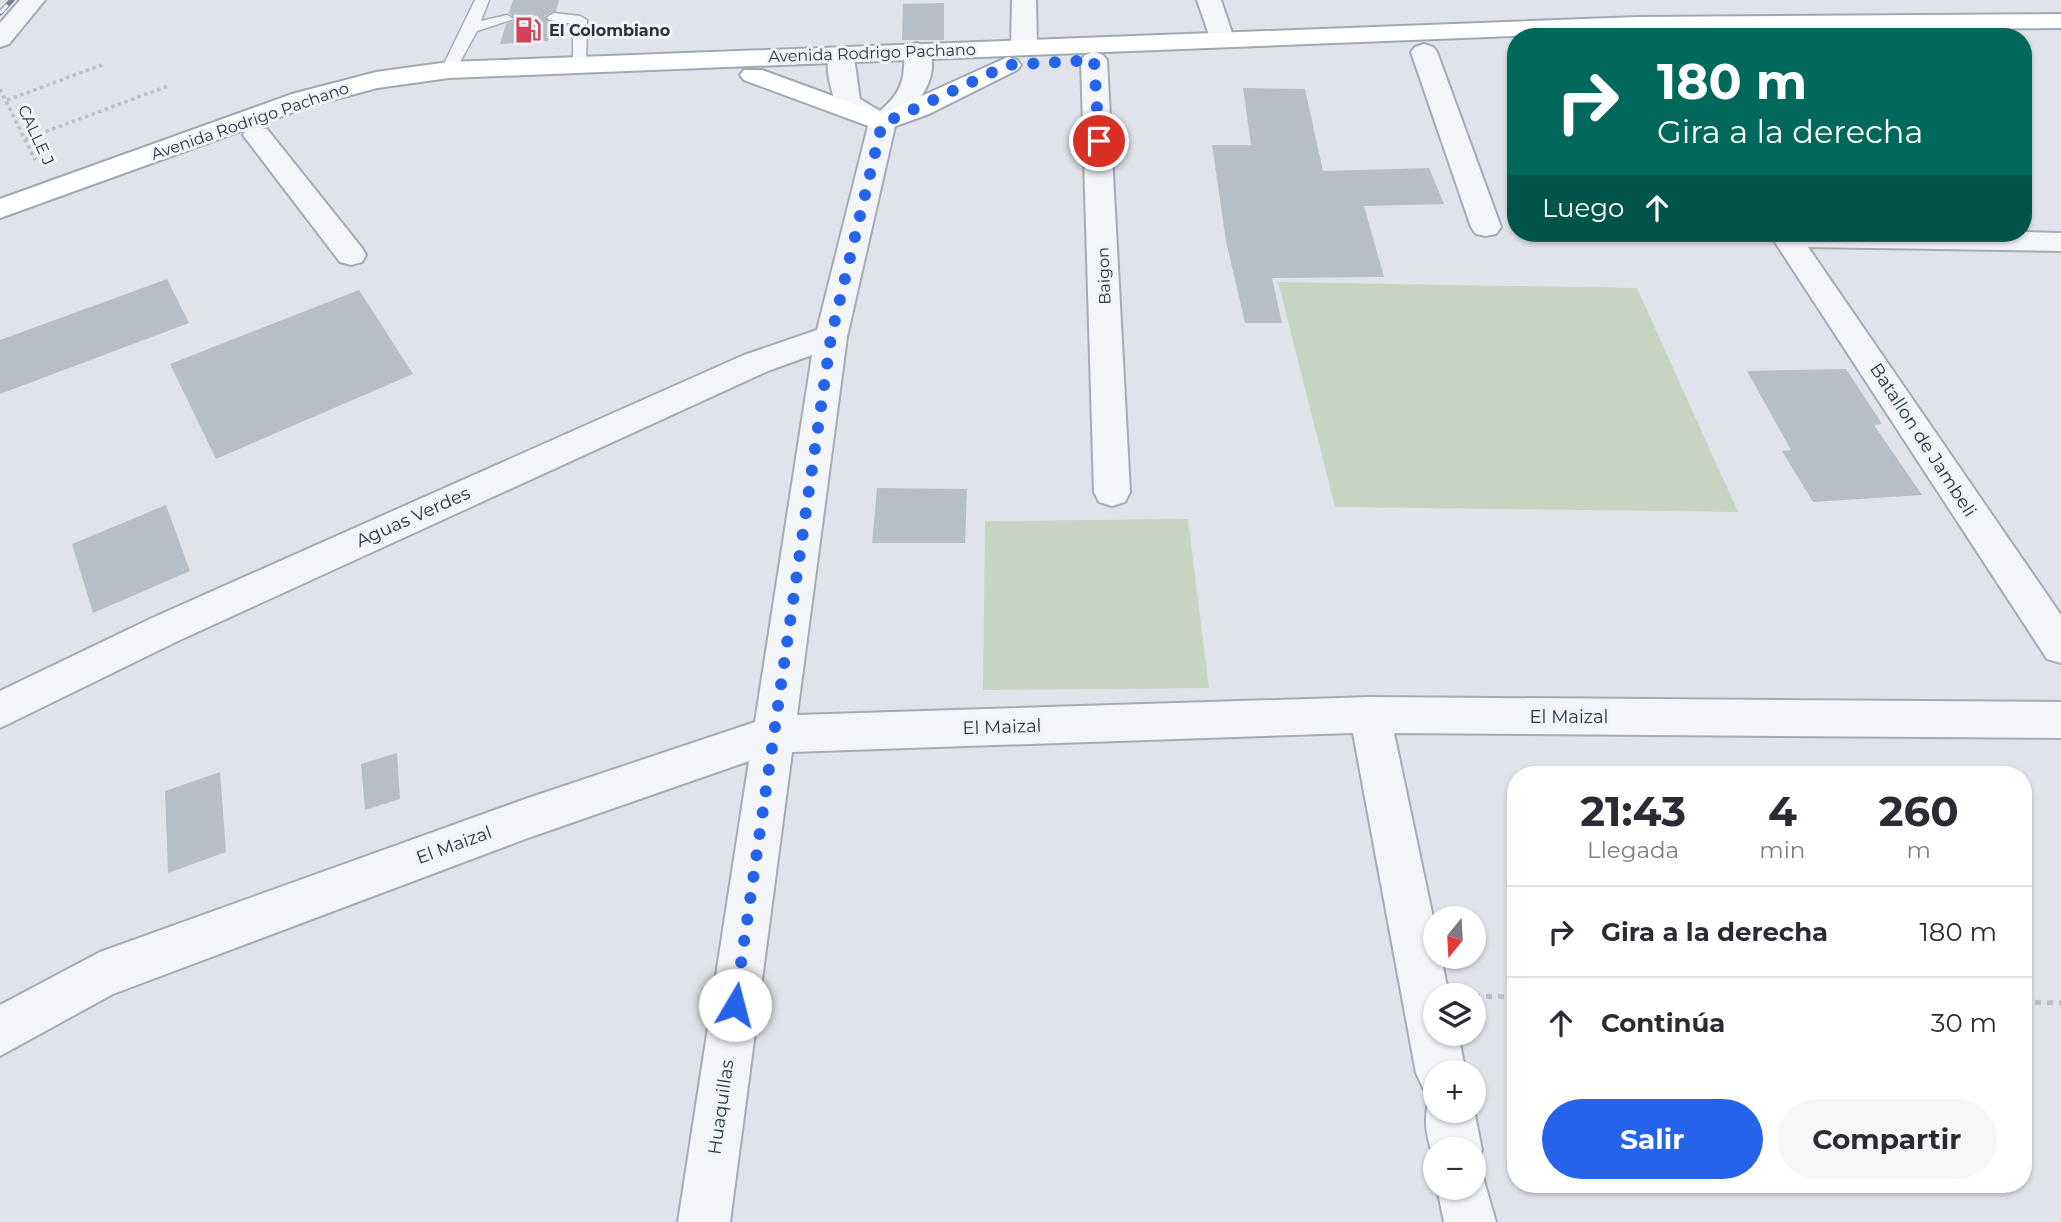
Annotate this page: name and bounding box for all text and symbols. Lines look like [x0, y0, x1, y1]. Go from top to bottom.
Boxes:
fuel station icon: El Colombiano [513, 15, 543, 45]
place label: El Colombiano [549, 21, 670, 40]
street label: Avenida Rodrigo Pachano [768, 40, 976, 66]
text: 180 m [1657, 52, 1807, 111]
icon: right [1542, 56, 1633, 147]
street label: Avenida Rodrigo Pachano [149, 78, 351, 164]
street label: CALLE J [14, 102, 58, 168]
pin [1069, 111, 1129, 171]
text: Gira a la derecha [1657, 112, 1923, 151]
icon: arrive [1080, 122, 1118, 160]
icon: ahead [1638, 189, 1676, 227]
text: Luego [1542, 192, 1624, 224]
street label: Baigon [1094, 247, 1114, 305]
street label: Batallon de Jambeli [1865, 359, 1981, 521]
street label: Aguas Verdes [352, 482, 474, 552]
street label: El Maizal [1530, 706, 1608, 728]
street label: El Maizal [962, 715, 1042, 739]
text: 21:43 [1580, 785, 1686, 837]
text: 4 [1768, 785, 1797, 837]
text: 260 [1879, 785, 1959, 837]
street label: El Maizal [413, 821, 495, 869]
text: Llegada [1587, 836, 1679, 864]
text: min [1759, 836, 1805, 864]
text: m [1907, 836, 1931, 864]
north arrow [1423, 906, 1486, 970]
map controls [1423, 906, 1486, 1200]
icon: right [1542, 913, 1580, 951]
text: Gira a la derecha [1601, 916, 1828, 948]
text: 180 m [1919, 916, 1997, 948]
position arrow [698, 968, 772, 1042]
button: layers [1423, 983, 1486, 1046]
icon: ahead [1542, 1004, 1580, 1042]
text: Continúa [1601, 1007, 1725, 1039]
text: 30 m [1931, 1007, 1997, 1039]
street label: Huaquillas [703, 1058, 739, 1156]
button: + [1423, 1060, 1486, 1123]
button: Salir [1542, 1099, 1763, 1179]
button: Compartir [1777, 1099, 1997, 1179]
button: − [1423, 1137, 1486, 1200]

